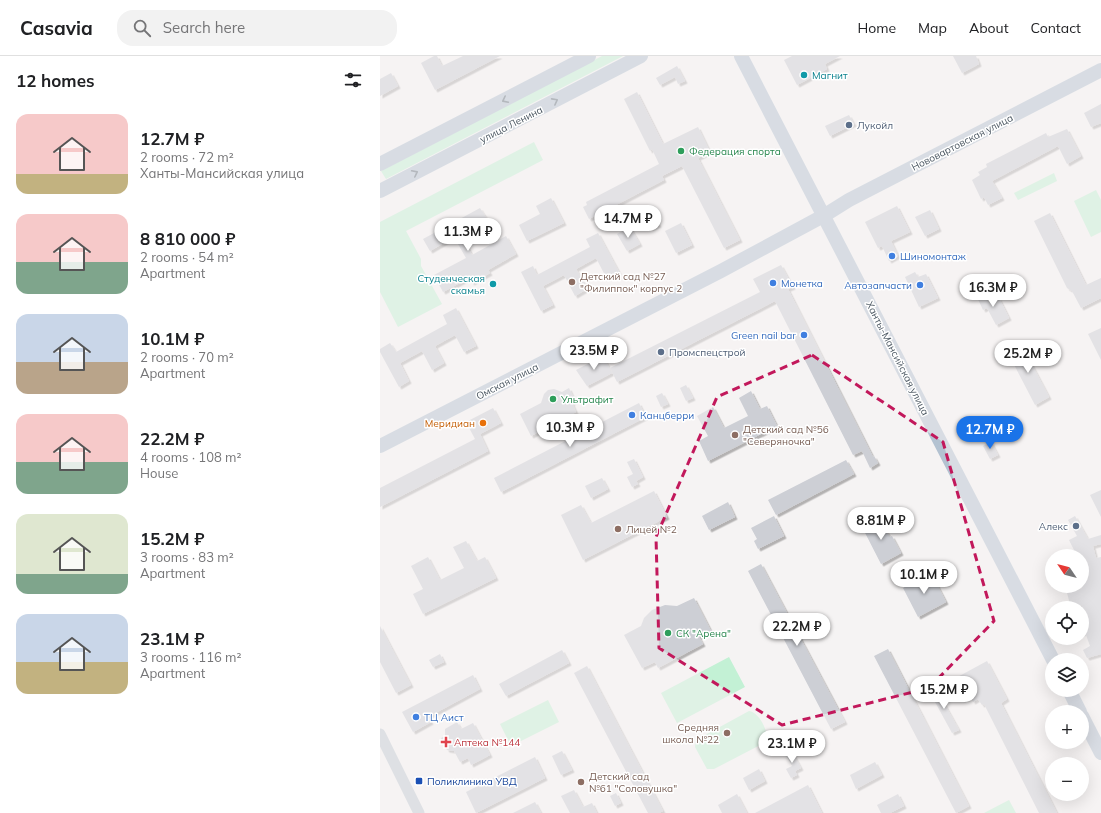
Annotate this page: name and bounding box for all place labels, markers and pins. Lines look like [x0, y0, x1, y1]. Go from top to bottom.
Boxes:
place label: Магнит [812, 69, 848, 82]
marker: Магнит [799, 70, 809, 80]
place label: Лукойл [857, 119, 893, 132]
marker: Лукойл [844, 120, 854, 130]
place label: Федерация спорта [689, 145, 781, 158]
marker: Федерация спорта [676, 146, 686, 156]
pin: 14.7M ₽ [591, 205, 665, 239]
pin: 11.3M ₽ [431, 218, 505, 252]
place label: Шиномонтаж [900, 250, 967, 263]
marker: Шиномонтаж [887, 251, 897, 261]
place label: Детский сад №27 "Филиппок" корпус 2 [580, 270, 682, 295]
place label: Студенческая скамья [418, 272, 485, 297]
pin: 16.3M ₽ [956, 274, 1030, 308]
marker: Детский сад №27 "Филиппок" корпус 2 [567, 277, 577, 287]
place label: Монетка [781, 277, 823, 290]
marker: Монетка [768, 278, 778, 288]
marker: Студенческая скамья [488, 279, 498, 289]
place label: Автозапчасти [844, 279, 912, 292]
marker: Автозапчасти [915, 280, 925, 290]
place label: Green nail bar [731, 329, 796, 342]
marker: Green nail bar [799, 330, 809, 340]
pin: 23.5M ₽ [557, 337, 631, 371]
pin: 25.2M ₽ [991, 340, 1065, 374]
place label: Промспецстрой [669, 346, 745, 359]
marker: Промспецстрой [656, 347, 666, 357]
place label: Ультрафит [560, 393, 614, 406]
marker: Ультрафит [548, 394, 558, 404]
place label: Канцберри [640, 409, 694, 422]
marker: Канцберри [627, 410, 637, 420]
pin: 10.3M ₽ [533, 414, 607, 448]
pin: 12.7M ₽ [953, 416, 1027, 450]
place label: Меридиан [425, 417, 475, 430]
marker: Меридиан [478, 418, 488, 428]
place label: Детский сад №56 "Северяночка" [743, 423, 829, 448]
marker: Детский сад №56 "Северяночка" [730, 430, 740, 440]
pin: 8.81M ₽ [844, 507, 918, 541]
place label: Алекс [1039, 520, 1068, 533]
marker: Алекс [1071, 521, 1081, 531]
place label: Лицей №2 [626, 523, 677, 536]
marker: Лицей №2 [613, 524, 623, 534]
pin: 10.1M ₽ [887, 561, 961, 595]
pin: 22.2M ₽ [760, 613, 834, 647]
place label: СК "Арена" [676, 627, 731, 640]
marker: СК "Арена" [663, 628, 673, 638]
pin: 15.2M ₽ [907, 676, 981, 710]
place label: ТЦ Аист [424, 711, 464, 724]
marker: ТЦ Аист [411, 712, 421, 722]
place label: Средняя школа №22 [662, 721, 719, 746]
marker: Средняя школа №22 [722, 728, 732, 738]
pin: 23.1M ₽ [755, 730, 829, 764]
place label: Аптека №144 [454, 736, 520, 749]
marker: Аптека №144 [441, 737, 451, 747]
place label: Детский сад №61 "Соловушка" [589, 770, 677, 795]
place label: Поликлиника УВД [427, 775, 517, 788]
marker: Поликлиника УВД [414, 776, 424, 786]
marker: Детский сад №61 "Соловушка" [576, 777, 586, 787]

